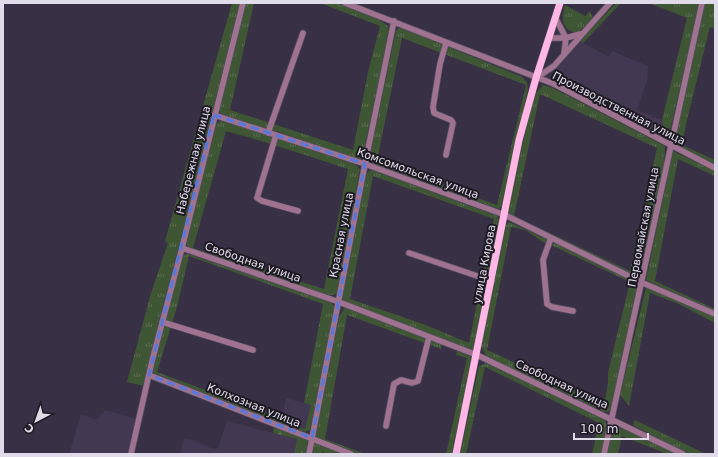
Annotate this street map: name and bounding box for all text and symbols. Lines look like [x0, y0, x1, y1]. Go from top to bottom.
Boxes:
street label: Производственная улица [550, 69, 688, 148]
street label: Набережная улица [174, 105, 213, 216]
street label: Комсомольская улица [355, 145, 480, 202]
street label: Первомайская улица [625, 166, 662, 288]
street label: Красная улица [327, 191, 356, 279]
street label: улица Кирова [470, 223, 499, 305]
street label: Свободная улица [203, 240, 303, 285]
street label: Свободная улица [513, 357, 610, 412]
street label: Колхозная улица [205, 381, 302, 430]
north arrow [16, 401, 56, 441]
scale bar [574, 415, 648, 441]
text: С [22, 421, 37, 436]
text: 100 m [580, 422, 618, 436]

